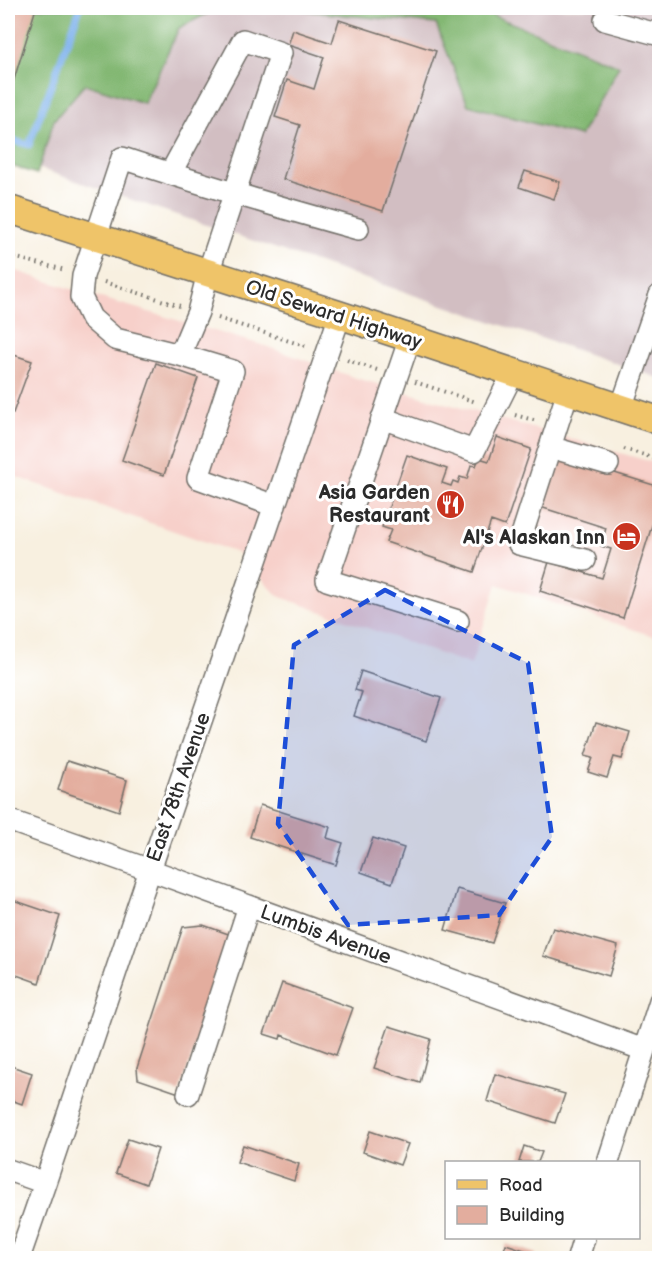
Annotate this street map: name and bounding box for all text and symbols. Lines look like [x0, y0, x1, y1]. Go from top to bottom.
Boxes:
street label: Old Seward Highway [243, 275, 425, 355]
place label: Asia Garden Restaurant [318, 481, 430, 528]
restaurant icon: Asia Garden Restaurant [435, 488, 467, 520]
hotel icon: Al's Alaskan Inn [610, 521, 642, 553]
place label: Al's Alaskan Inn [462, 526, 605, 550]
street label: East 78th Avenue [142, 709, 216, 865]
street label: Lumbis Avenue [257, 900, 395, 970]
legend [445, 1161, 640, 1239]
text: Road [499, 1175, 543, 1196]
text: Building [499, 1205, 565, 1226]

